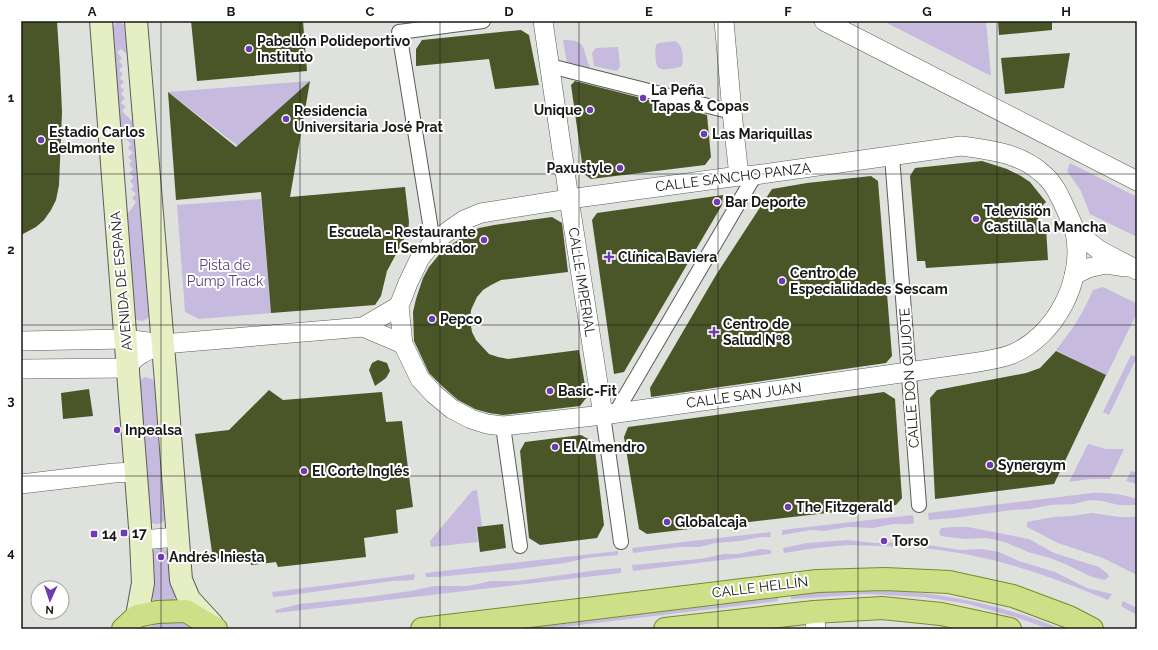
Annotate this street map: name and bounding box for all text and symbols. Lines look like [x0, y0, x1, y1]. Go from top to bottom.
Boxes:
text: A [88, 4, 97, 19]
text: B [227, 4, 236, 19]
text: C [366, 4, 375, 19]
text: D [504, 4, 514, 19]
text: E [645, 4, 653, 19]
text: F [784, 4, 792, 19]
text: G [922, 4, 932, 19]
text: H [1061, 4, 1071, 19]
place label: Pabellón Polideportivo Instituto [257, 33, 411, 65]
marker: Pabellón Polideportivo Instituto [244, 44, 254, 54]
place label: La Peña Tapas & Copas [651, 82, 749, 114]
text: 1 [8, 90, 15, 105]
marker: La Peña Tapas & Copas [638, 93, 648, 103]
place label: Unique [534, 102, 583, 118]
place label: Residencia Universitaria José Prat [294, 103, 444, 135]
marker: Unique [585, 105, 595, 115]
marker: Residencia Universitaria José Prat [281, 114, 291, 124]
place label: Estadio Carlos Belmonte [49, 124, 145, 156]
place label: Las Mariquillas [712, 126, 813, 142]
marker: Las Mariquillas [699, 129, 709, 139]
marker: Estadio Carlos Belmonte [36, 135, 46, 145]
street label: CALLE SANCHO PANZA [654, 159, 812, 194]
place label: Paxustyle [547, 160, 613, 176]
marker: Paxustyle [615, 163, 625, 173]
place label: Bar Deporte [725, 194, 807, 210]
marker: Bar Deporte [712, 197, 722, 207]
place label: Televisión Castilla la Mancha [984, 203, 1106, 235]
street label: AVENIDA DE ESPAÑA [106, 210, 135, 352]
marker: Televisión Castilla la Mancha [971, 214, 981, 224]
place label: Escuela - Restaurante El Sembrador [329, 224, 477, 256]
street label: CALLE IMPERIAL [565, 226, 599, 338]
marker: Escuela - Restaurante El Sembrador [479, 235, 489, 245]
text: 2 [7, 242, 15, 257]
place label: Clínica Baviera [618, 249, 717, 265]
marker: Clínica Baviera [603, 251, 615, 263]
park label: Pista de Pump Track [187, 257, 264, 289]
place label: Centro de Especialidades Sescam [790, 265, 948, 297]
marker: Centro de Especialidades Sescam [777, 276, 787, 286]
street label: CALLE DON QUIJOTE [896, 307, 922, 449]
place label: Pepco [440, 311, 483, 327]
marker: Pepco [427, 314, 437, 324]
place label: Centro de Salud Nº8 [723, 316, 790, 348]
marker: Centro de Salud Nº8 [708, 326, 720, 338]
street label: CALLE SAN JUAN [685, 379, 803, 411]
place label: Basic-Fit [558, 383, 617, 399]
marker: Basic-Fit [545, 386, 555, 396]
text: 3 [7, 393, 15, 408]
place label: Inpealsa [125, 422, 182, 438]
marker: Inpealsa [112, 425, 122, 435]
place label: El Almendro [563, 439, 645, 455]
marker: El Almendro [550, 442, 560, 452]
place label: Synergym [998, 457, 1066, 473]
marker: Synergym [985, 460, 995, 470]
place label: El Corte Inglés [312, 463, 410, 479]
marker: El Corte Inglés [299, 466, 309, 476]
place label: The Fitzgerald [796, 499, 893, 515]
marker: The Fitzgerald [783, 502, 793, 512]
place label: Globalcaja [675, 514, 747, 530]
marker: Globalcaja [662, 517, 672, 527]
place label: 17 [132, 525, 147, 541]
place label: 14 [102, 526, 117, 542]
marker: 17 [119, 528, 129, 538]
marker: 14 [89, 529, 99, 539]
place label: Torso [892, 533, 929, 549]
marker: Torso [879, 536, 889, 546]
text: 4 [7, 545, 15, 560]
place label: Andrés Iniesta [169, 549, 265, 565]
marker: Andrés Iniesta [156, 552, 166, 562]
street label: CALLE HELLÍN [711, 572, 809, 601]
north arrow [30, 580, 70, 620]
text: N [45, 603, 54, 616]

